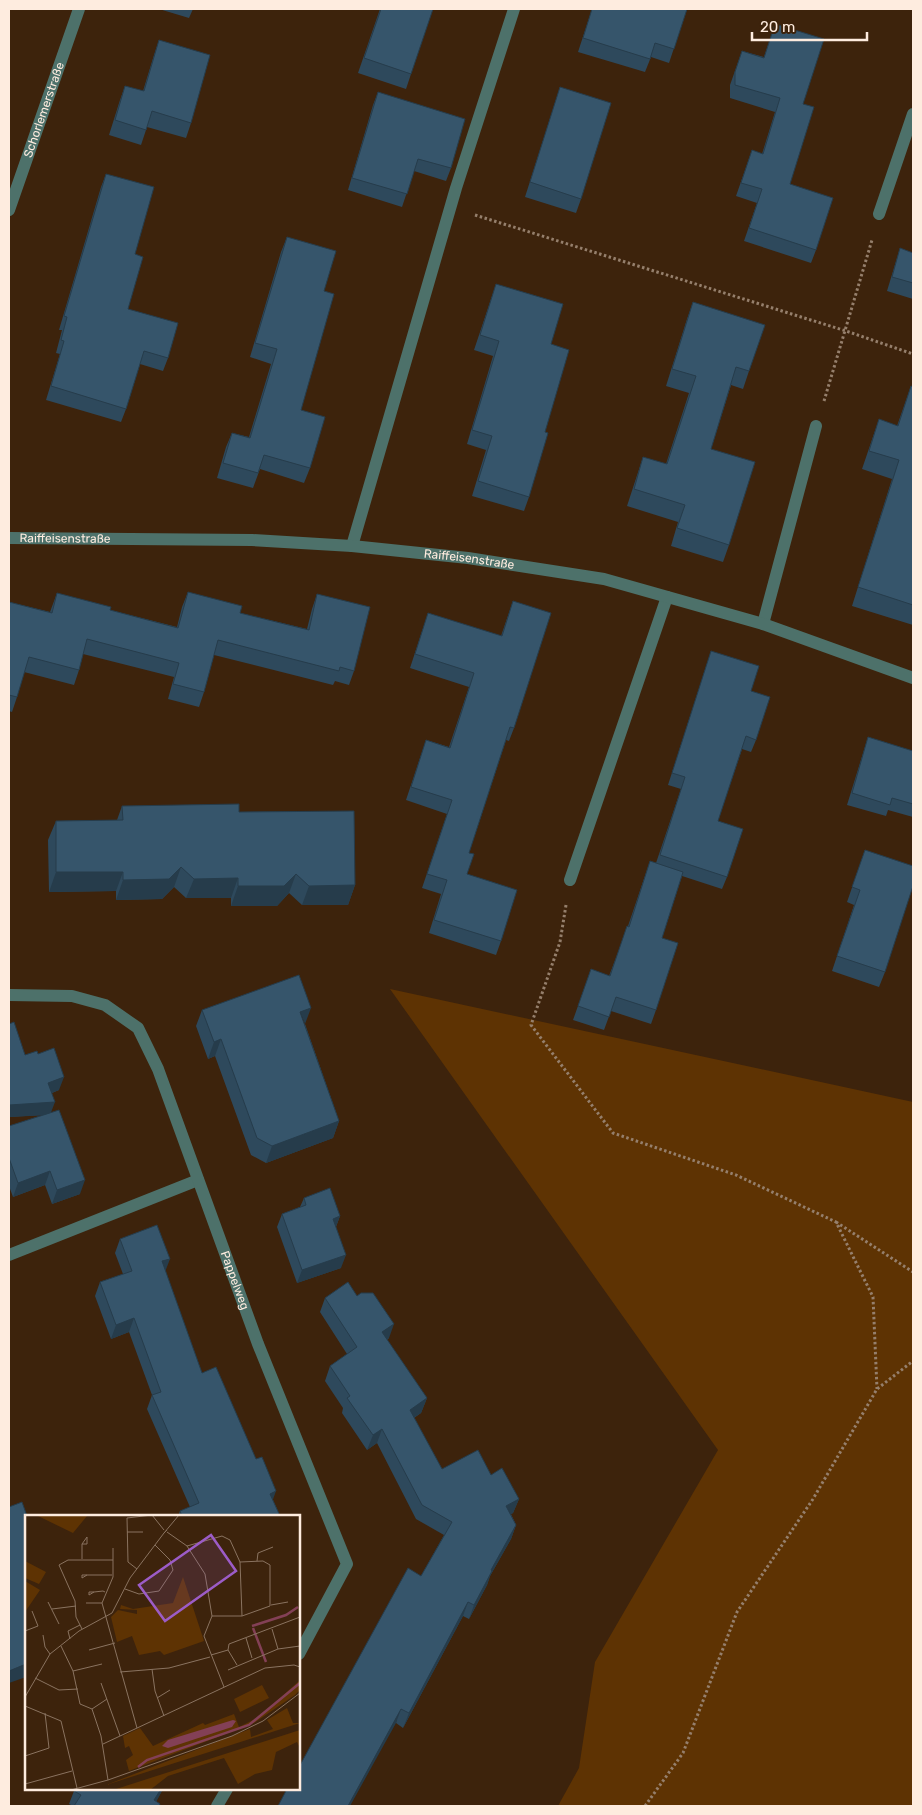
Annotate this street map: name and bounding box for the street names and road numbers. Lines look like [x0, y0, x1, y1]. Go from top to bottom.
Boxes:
street label: Schorlemerstraße [21, 60, 67, 160]
street label: Raiffeisenstraße [19, 531, 111, 546]
street label: Raiffeisenstraße [423, 546, 516, 572]
street label: Pappelweg [218, 1249, 252, 1312]

